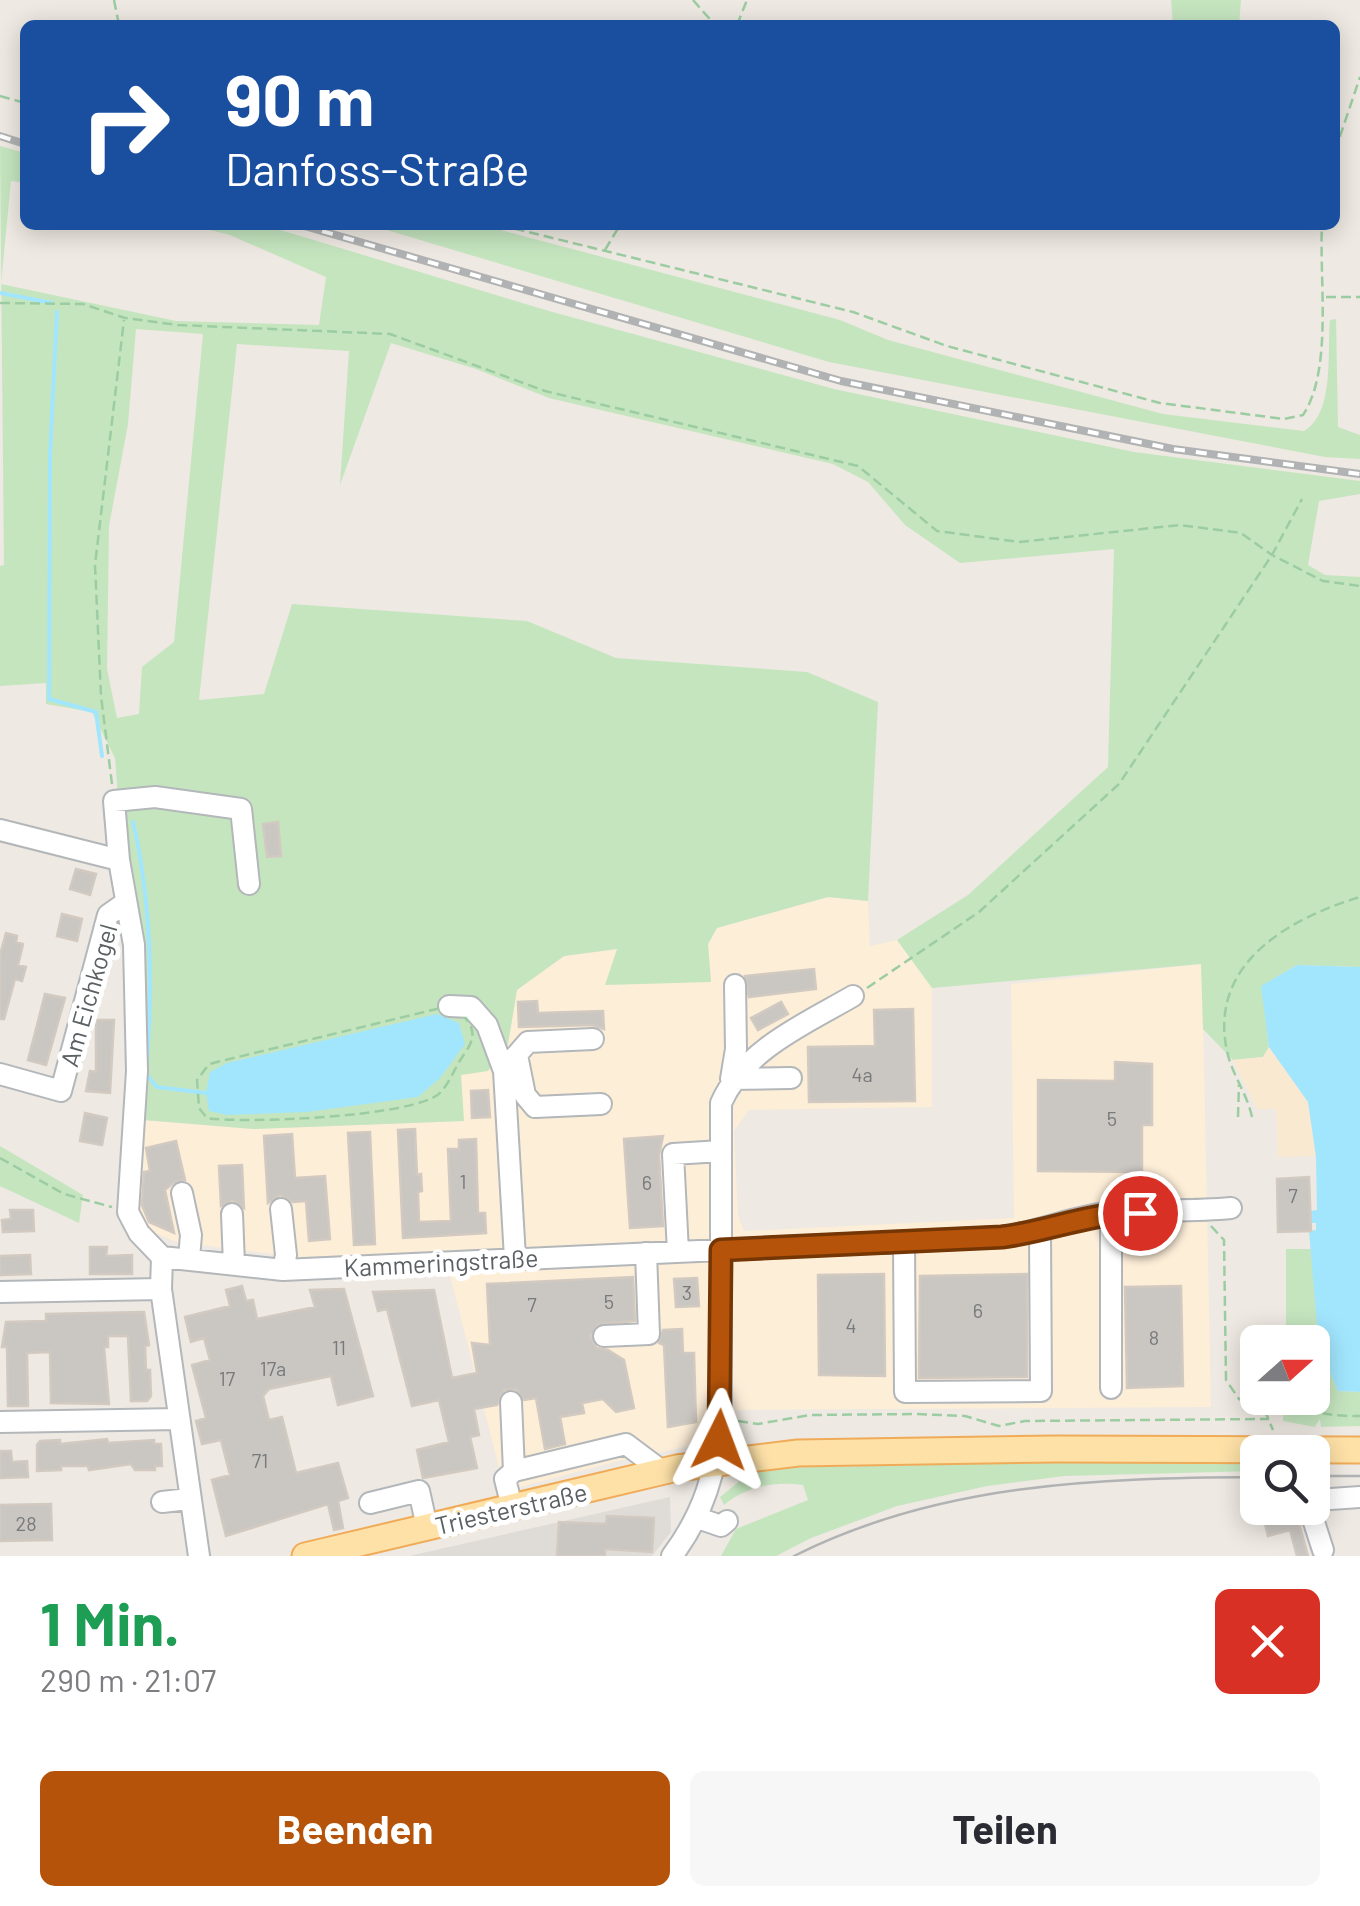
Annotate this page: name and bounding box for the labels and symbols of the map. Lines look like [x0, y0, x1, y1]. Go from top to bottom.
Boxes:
street label: Am Eichkogel [53, 920, 123, 1070]
house number: 4a [851, 1062, 873, 1086]
house number: 5 [1107, 1106, 1117, 1130]
house number: 1 [460, 1169, 467, 1193]
house number: 6 [642, 1170, 652, 1194]
pin [1098, 1171, 1183, 1256]
house number: 7 [1288, 1183, 1298, 1207]
street label: Kammeringstraße [343, 1242, 539, 1282]
house number: 3 [682, 1280, 692, 1304]
house number: 5 [604, 1289, 614, 1313]
house number: 7 [527, 1292, 537, 1316]
house number: 6 [973, 1298, 983, 1322]
house number: 4 [845, 1313, 857, 1337]
house number: 8 [1149, 1325, 1159, 1349]
north arrow [1240, 1325, 1330, 1415]
house number: 11 [332, 1335, 346, 1359]
house number: 17a [260, 1356, 286, 1380]
house number: 17 [219, 1366, 236, 1390]
position arrow [667, 1388, 771, 1492]
house number: 71 [252, 1448, 268, 1472]
street label: Triesterstraße [432, 1476, 590, 1540]
house number: 28 [15, 1511, 37, 1535]

